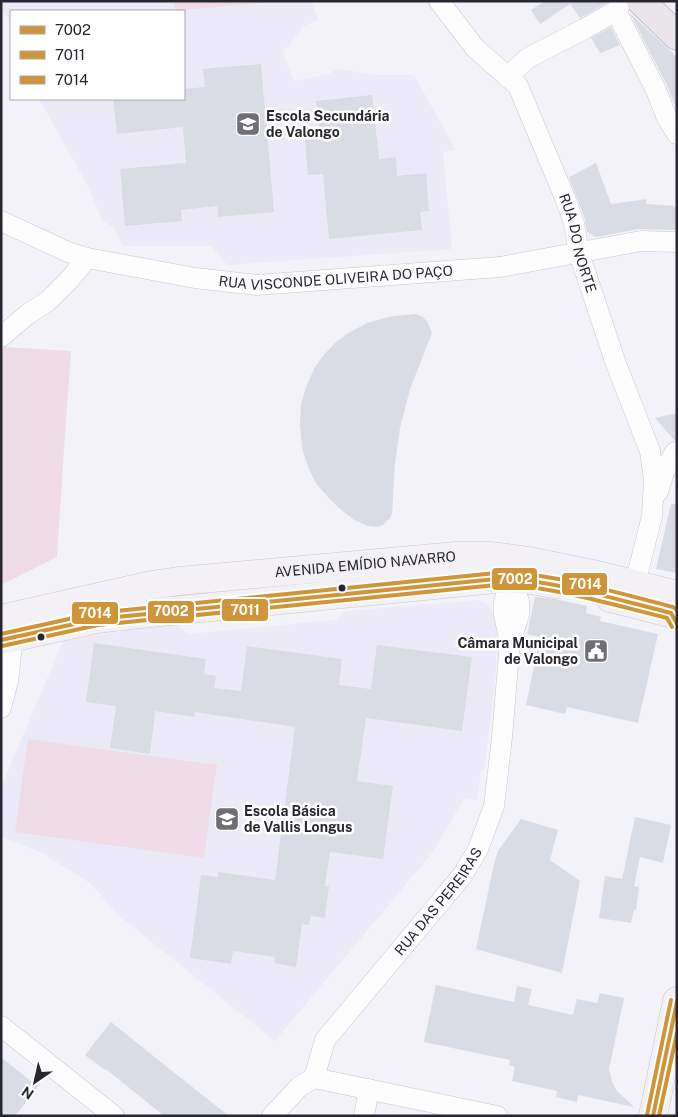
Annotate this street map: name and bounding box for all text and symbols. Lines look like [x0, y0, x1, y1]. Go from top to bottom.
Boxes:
legend [10, 10, 185, 100]
text: 7002 [55, 21, 91, 38]
text: 7011 [55, 46, 85, 63]
text: 7014 [55, 71, 88, 88]
place label: Escola Secundária de Valongo [266, 108, 389, 140]
school or university icon: Escola Secundária de Valongo [235, 111, 261, 137]
street label: RUA DO NORTE [556, 191, 600, 295]
street label: RUA VISCONDE OLIVEIRA DO PAÇO [218, 263, 453, 293]
street label: AVENIDA EMÍDIO NAVARRO [274, 548, 457, 580]
line badge: 7002 [491, 567, 538, 591]
text: 7002 [497, 571, 533, 587]
line badge: 7014 [561, 572, 608, 596]
text: 7014 [569, 576, 601, 592]
unlabelled marker [337, 583, 347, 593]
line badge: 7011 [221, 598, 269, 622]
line badge: 7002 [147, 600, 195, 624]
line badge: 7014 [71, 601, 119, 625]
text: 7011 [230, 602, 260, 618]
text: 7002 [153, 603, 189, 619]
text: 7014 [79, 605, 111, 621]
unlabelled marker [36, 632, 46, 642]
place label: Câmara Municipal de Valongo [457, 635, 578, 667]
public building icon: Câmara Municipal de Valongo [583, 638, 609, 664]
place label: Escola Básica de Vallis Longus [244, 803, 352, 835]
school or university icon: Escola Básica de Vallis Longus [214, 806, 240, 832]
street label: RUA DAS PEREIRAS [391, 845, 485, 958]
north arrow [10, 1057, 60, 1107]
text: N [19, 1083, 37, 1102]

